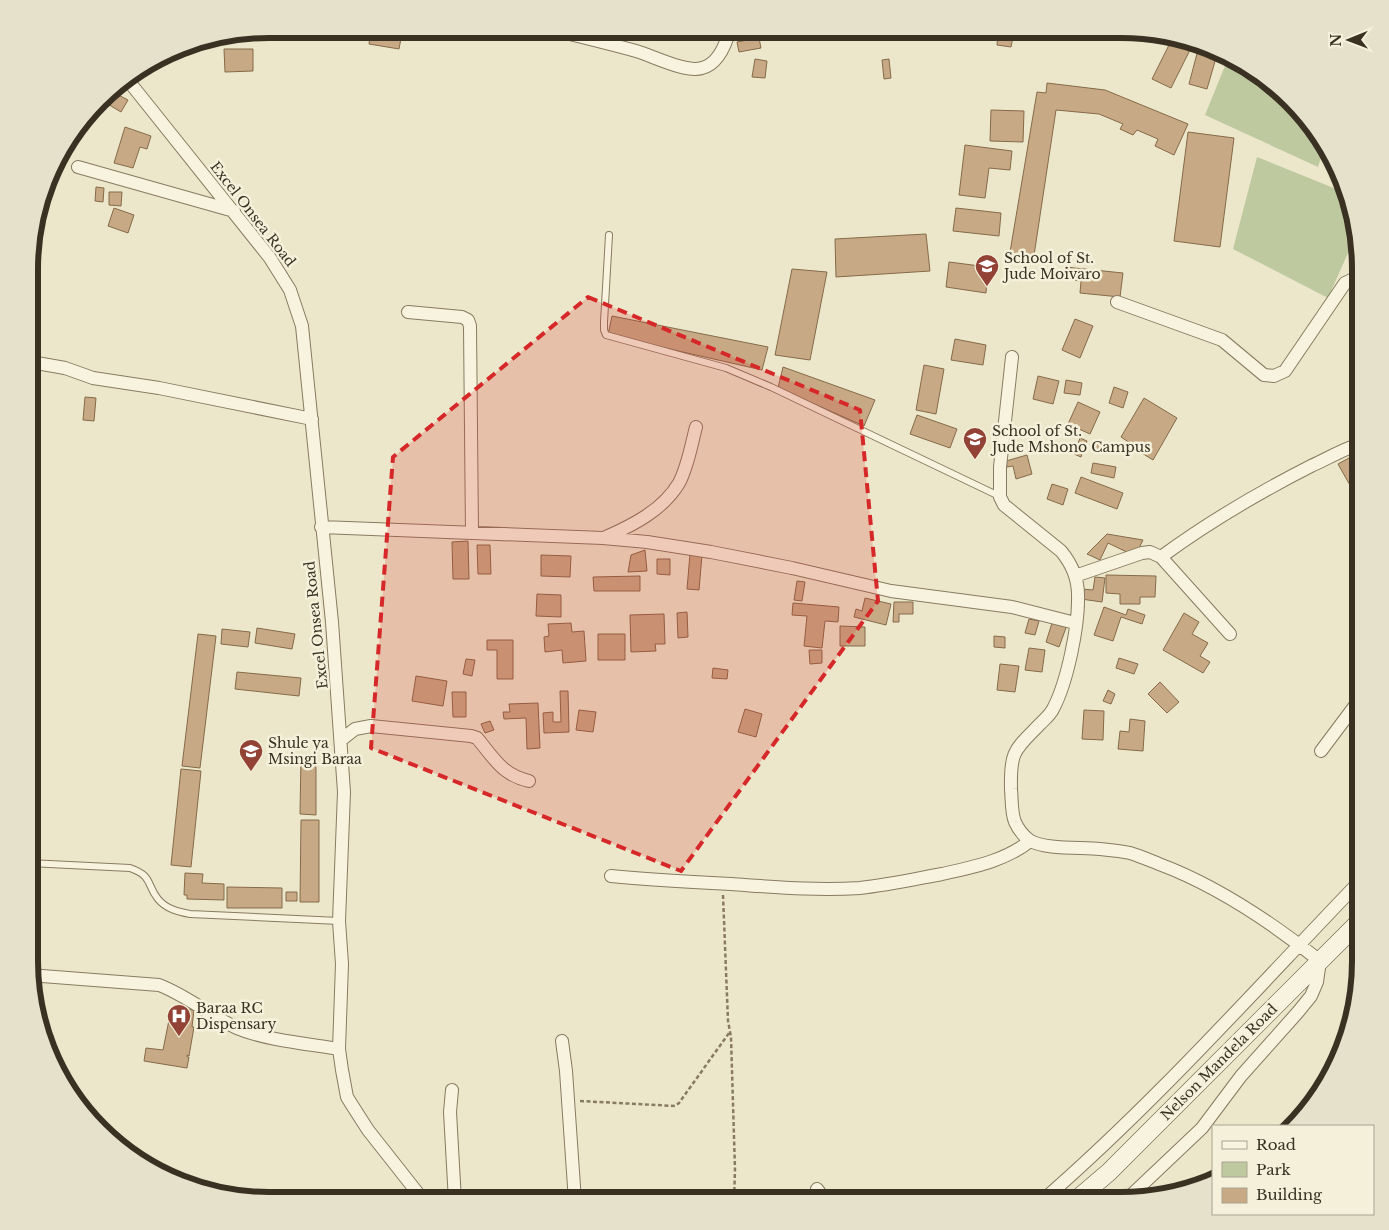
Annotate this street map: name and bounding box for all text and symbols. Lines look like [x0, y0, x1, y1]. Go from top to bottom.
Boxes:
north arrow [1324, 15, 1374, 65]
text: N [1327, 33, 1345, 47]
street label: Excel Onsea Road [206, 158, 300, 271]
place label: School of St. Jude Moivaro [1002, 249, 1101, 283]
school or university icon: School of St. Jude Moivaro [974, 253, 1000, 287]
place label: School of St. Jude Mshono Campus [990, 422, 1151, 456]
school or university icon: School of St. Jude Mshono Campus [962, 426, 988, 460]
street label: Excel Onsea Road [300, 560, 332, 690]
place label: Shule ya Msingi Baraa [268, 734, 362, 768]
school or university icon: Shule ya Msingi Baraa [238, 738, 264, 772]
place label: Baraa RC Dispensary [196, 999, 276, 1033]
street label: Nelson Mandela Road [1157, 1000, 1281, 1124]
hospital icon: Baraa RC Dispensary [166, 1003, 192, 1037]
legend [1212, 1125, 1374, 1215]
text: Road [1256, 1135, 1296, 1154]
text: Park [1256, 1160, 1292, 1179]
text: Building [1256, 1185, 1323, 1204]

